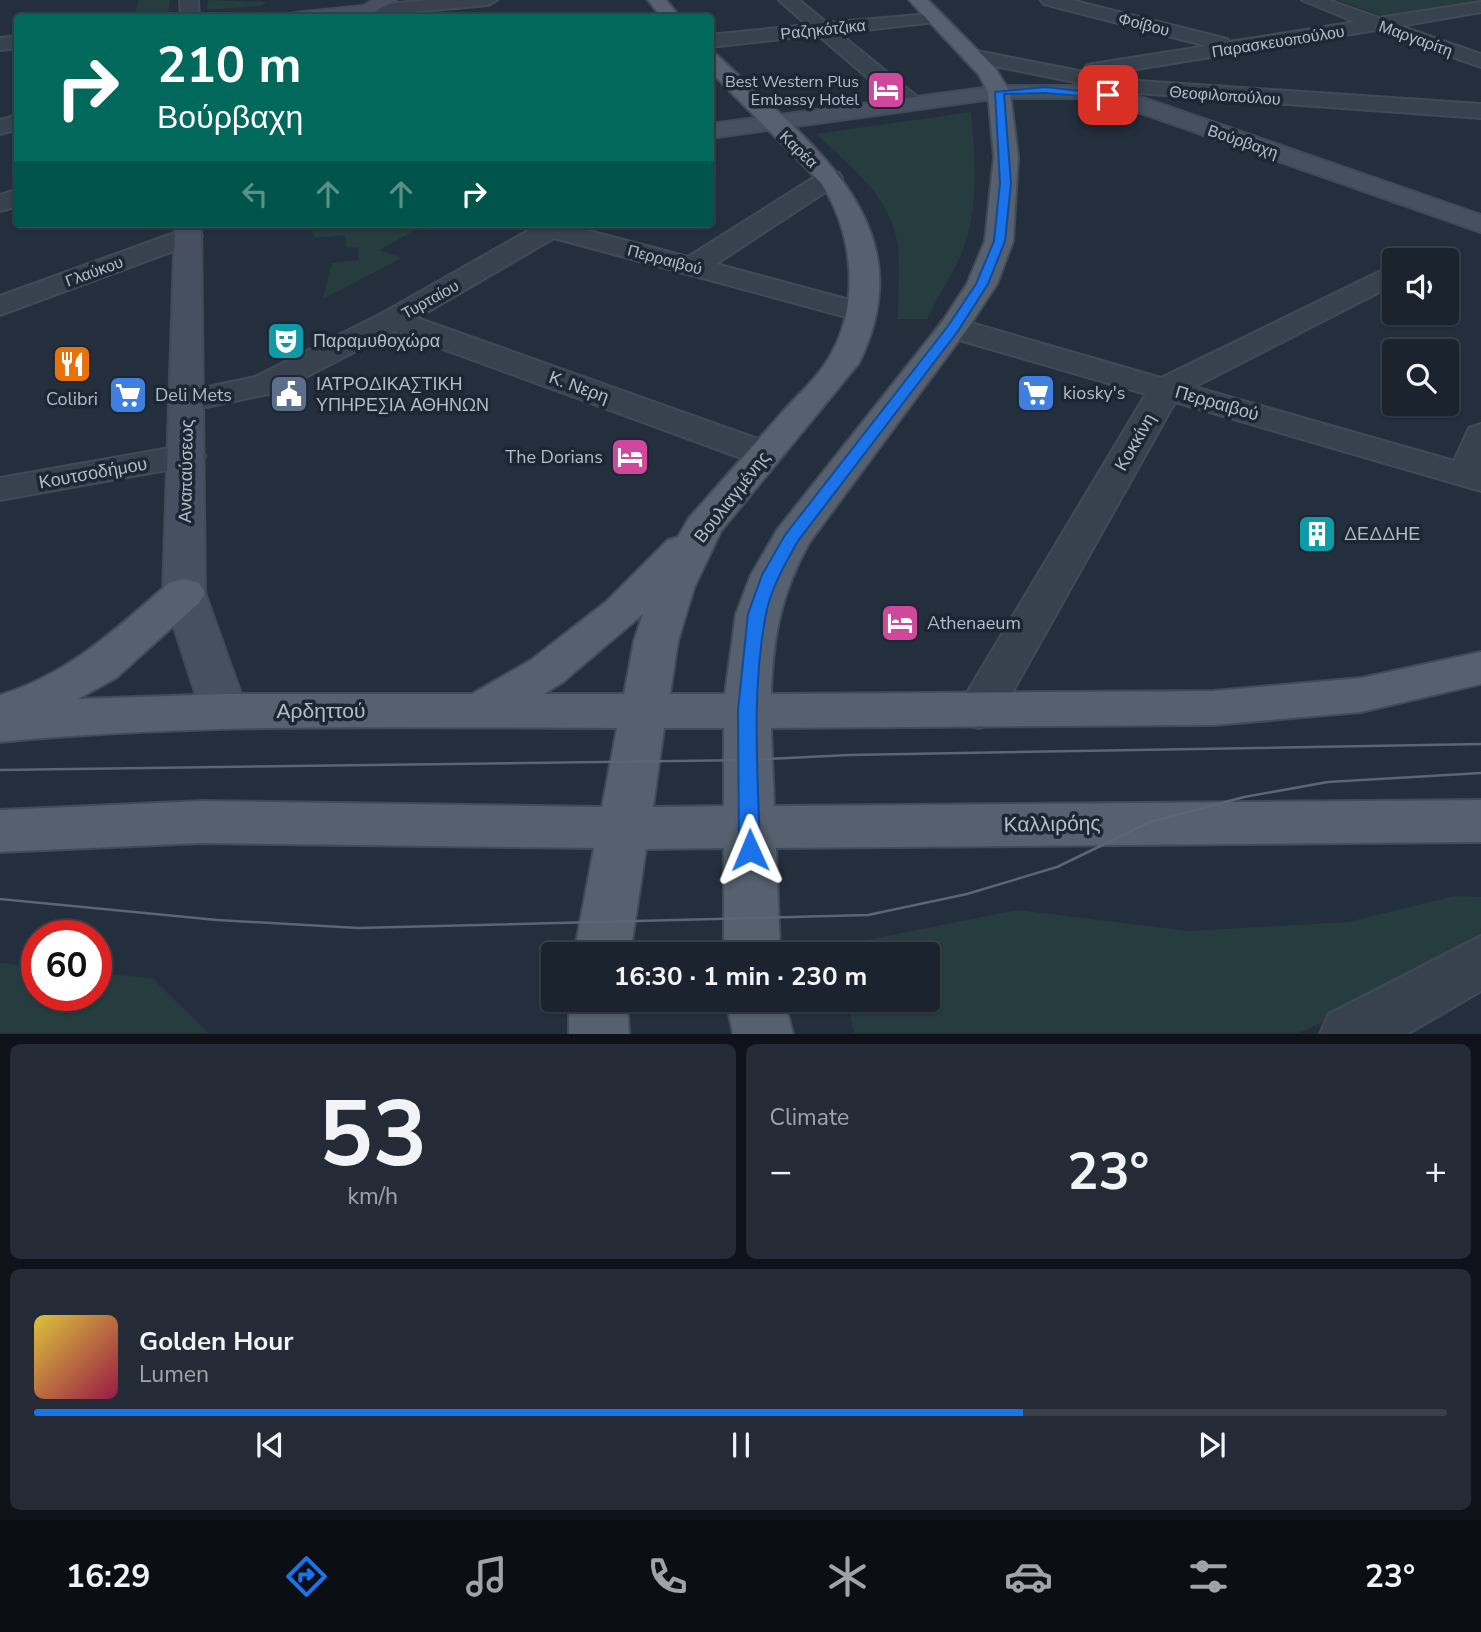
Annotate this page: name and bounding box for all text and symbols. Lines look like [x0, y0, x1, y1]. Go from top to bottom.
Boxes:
street label: Φοίβου [1116, 8, 1172, 42]
street label: Ραζηκότζικα [779, 15, 867, 45]
street label: Μαργαρίτη [1376, 15, 1456, 62]
street label: Παρασκευοπούλου [1210, 21, 1346, 63]
text: 210 m [157, 32, 301, 99]
icon: right [42, 42, 133, 133]
pin [1078, 65, 1138, 125]
hotel icon: Best Western Plus Embassy Hotel [865, 69, 907, 111]
place label: Best Western Plus Embassy Hotel [725, 71, 859, 111]
icon: arrive [1089, 76, 1127, 114]
street label: Θεοφιλοπούλου [1169, 81, 1281, 111]
text: Βούρβαχη [157, 96, 303, 139]
street label: Βούρβαχη [1205, 120, 1281, 164]
street label: Καρέα [774, 126, 822, 173]
icon: left [236, 175, 274, 213]
icon: ahead [309, 175, 347, 213]
icon: ahead [382, 175, 420, 213]
icon: right [455, 175, 493, 213]
street label: Περραιβού [625, 239, 705, 280]
map controls [1382, 248, 1459, 416]
button: sound [1382, 248, 1459, 325]
street label: Γλαύκου [62, 251, 126, 293]
street label: Τυρταίου [398, 275, 463, 325]
theatre icon: Παραμυθοχώρα [265, 320, 307, 362]
place label: Παραμυθοχώρα [313, 329, 440, 353]
button: search [1382, 339, 1459, 416]
restaurant icon: Colibri [51, 343, 93, 385]
street label: Κ. Νερη [546, 365, 612, 409]
place label: ΙΑΤΡΟΔΙΚΑΣΤΙΚΗ ΥΠΗΡΕΣΙΑ ΑΘΗΝΩΝ [316, 372, 489, 417]
supermarket icon: kiosky's [1015, 372, 1057, 414]
public building icon: ΙΑΤΡΟΔΙΚΑΣΤΙΚΗ ΥΠΗΡΕΣΙΑ ΑΘΗΝΩΝ [268, 373, 310, 415]
supermarket icon: Deli Mets [107, 374, 149, 416]
street label: Περραιβού [1172, 380, 1262, 426]
place label: kiosky's [1063, 381, 1125, 405]
place label: Deli Mets [155, 383, 232, 407]
place label: Colibri [46, 387, 98, 411]
street label: Κοκκίνη [1109, 409, 1161, 475]
street label: Αναπαύσεως [173, 419, 199, 523]
hotel icon: The Dorians [609, 436, 651, 478]
place label: The Dorians [505, 445, 603, 469]
street label: Βουλιαγμένης [689, 446, 776, 548]
street label: Κουτσοδήμου [37, 452, 149, 494]
building icon: ΔΕΔΔΗΕ [1296, 513, 1338, 555]
place label: ΔΕΔΔΗΕ [1344, 522, 1420, 546]
hotel icon: Athenaeum [879, 602, 921, 644]
place label: Athenaeum [927, 611, 1021, 635]
street label: Αρδηττού [277, 697, 365, 725]
street label: Καλλιρόης [1003, 809, 1101, 839]
position arrow [713, 813, 787, 887]
speed limit sign: 60 [21, 920, 112, 1011]
text: 16:30 · 1 min · 230 m [614, 959, 867, 994]
text: 53 [318, 1073, 427, 1197]
text: Climate [770, 1102, 849, 1133]
text: 23° [1067, 1136, 1149, 1207]
text: − [770, 1146, 792, 1197]
text: + [1424, 1146, 1447, 1197]
text: km/h [347, 1181, 398, 1212]
text: Golden Hour [139, 1324, 294, 1359]
text: Lumen [139, 1359, 209, 1390]
icon: previous [251, 1426, 289, 1464]
icon: pause [722, 1426, 760, 1464]
icon: next [1193, 1426, 1231, 1464]
icon: directions [282, 1552, 331, 1601]
icon: music [462, 1552, 511, 1601]
icon: phone [643, 1552, 692, 1601]
icon: climate [823, 1552, 872, 1601]
icon: car [1004, 1552, 1053, 1601]
icon: filters [1184, 1552, 1233, 1601]
text: 16:29 [66, 1555, 150, 1598]
text: 23° [1365, 1555, 1415, 1598]

